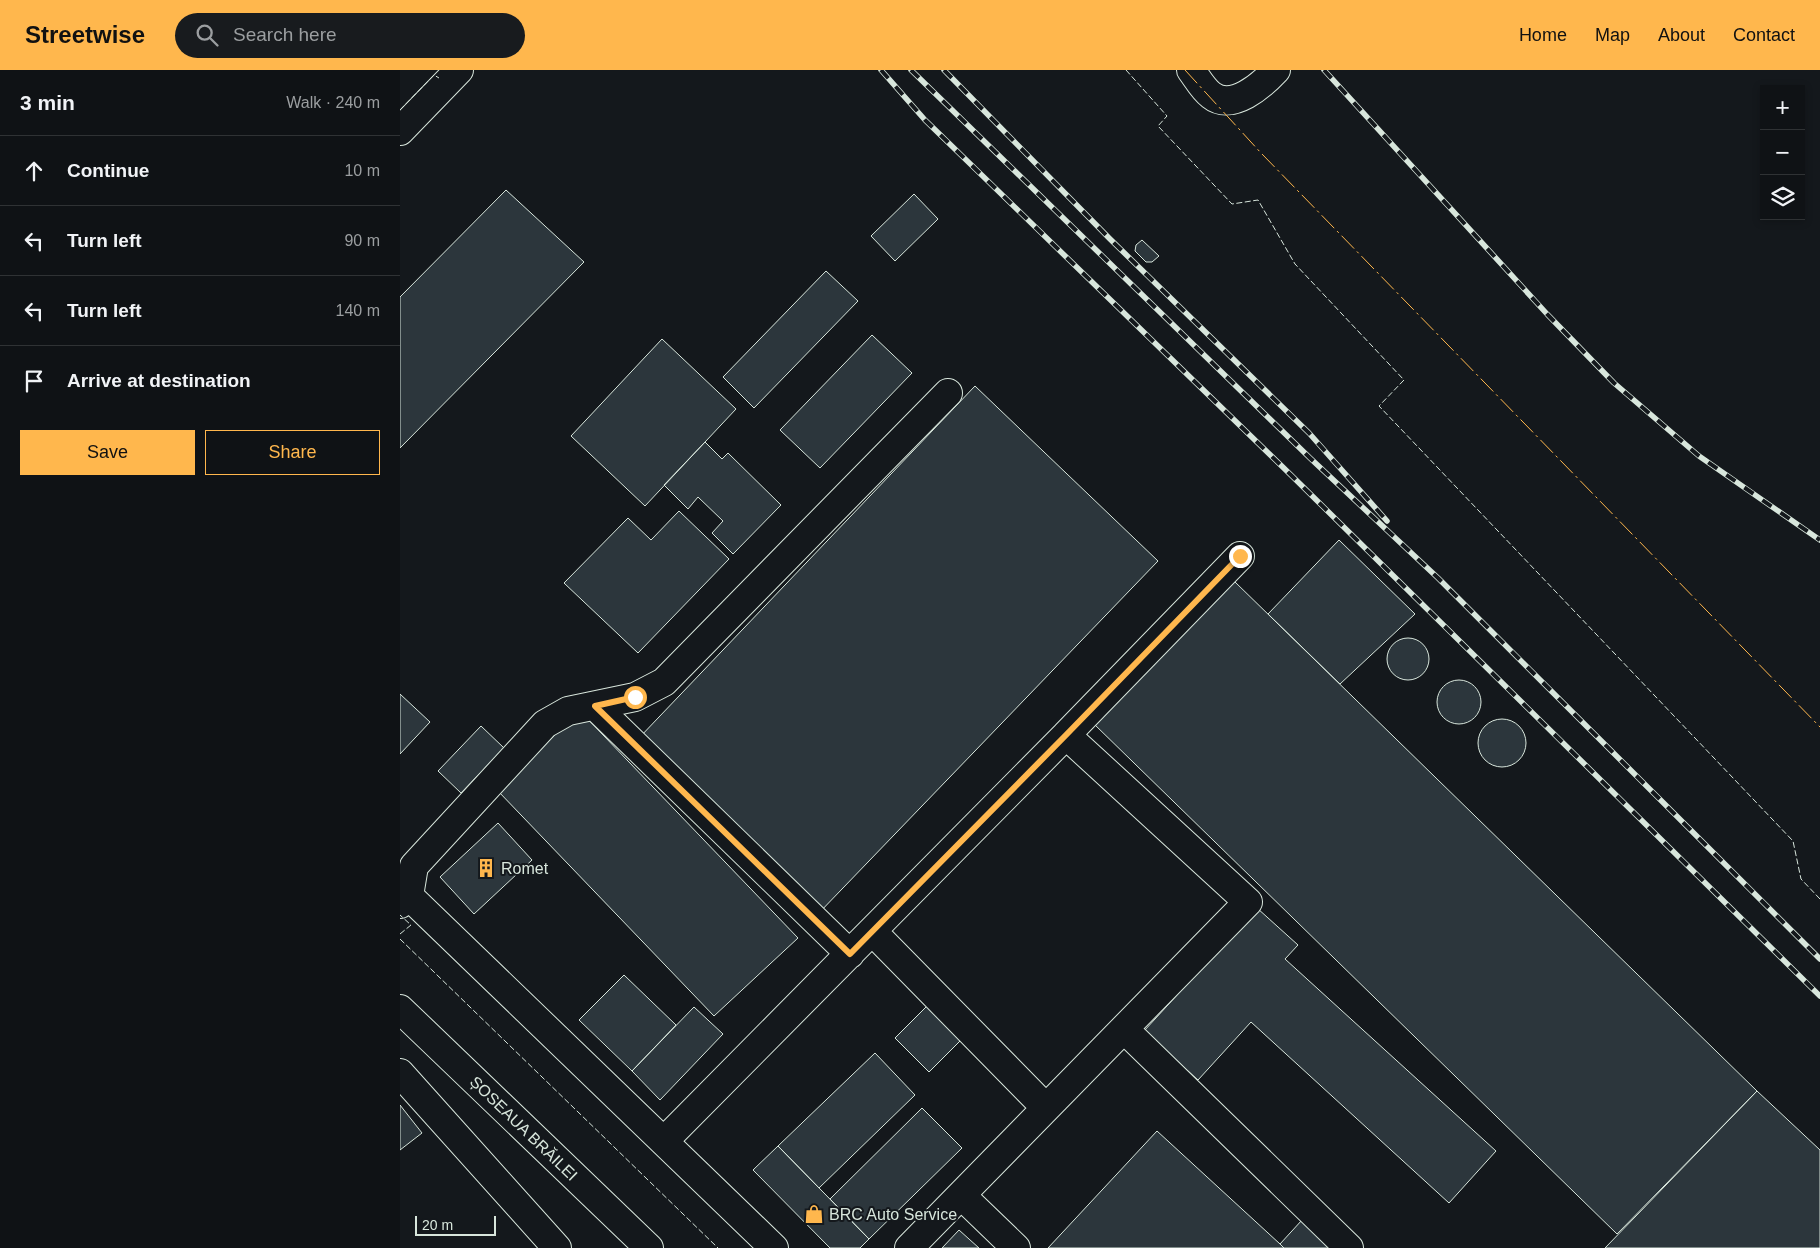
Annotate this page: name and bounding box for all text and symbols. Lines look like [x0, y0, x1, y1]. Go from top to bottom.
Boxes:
search box [175, 13, 525, 58]
text: Streetwise [25, 21, 145, 48]
icon: search [193, 21, 221, 49]
text: Search here [233, 24, 337, 45]
text: Home [1519, 25, 1567, 45]
text: Map [1595, 25, 1630, 45]
text: About [1658, 25, 1705, 45]
text: Contact [1733, 25, 1795, 45]
map controls [1760, 85, 1805, 220]
button: + [1760, 85, 1805, 130]
text: 3 min [20, 91, 75, 114]
text: Walk · 240 m [286, 94, 380, 111]
button: − [1760, 130, 1805, 175]
icon: ahead [20, 157, 48, 185]
text: Continue [67, 160, 149, 181]
text: 10 m [344, 162, 380, 179]
button: layers [1760, 175, 1805, 220]
icon: left [20, 227, 48, 255]
text: Turn left [67, 230, 142, 251]
text: 90 m [344, 232, 380, 249]
icon: left [20, 297, 48, 325]
text: Turn left [67, 300, 142, 321]
text: 140 m [336, 302, 380, 319]
icon: arrive [20, 367, 48, 395]
text: Arrive at destination [67, 370, 251, 391]
button: Save [20, 430, 195, 475]
button: Share [205, 430, 380, 475]
route end [1229, 545, 1252, 568]
route start [624, 686, 647, 709]
building icon: Romet [475, 857, 497, 879]
place label: Romet [501, 860, 549, 877]
street label: ȘOSEAUA BRĂILEI [467, 1072, 581, 1184]
shop icon: BRC Auto Service [803, 1203, 825, 1225]
place label: BRC Auto Service [829, 1206, 957, 1223]
scale bar [415, 1213, 496, 1236]
text: 20 m [422, 1217, 453, 1233]

